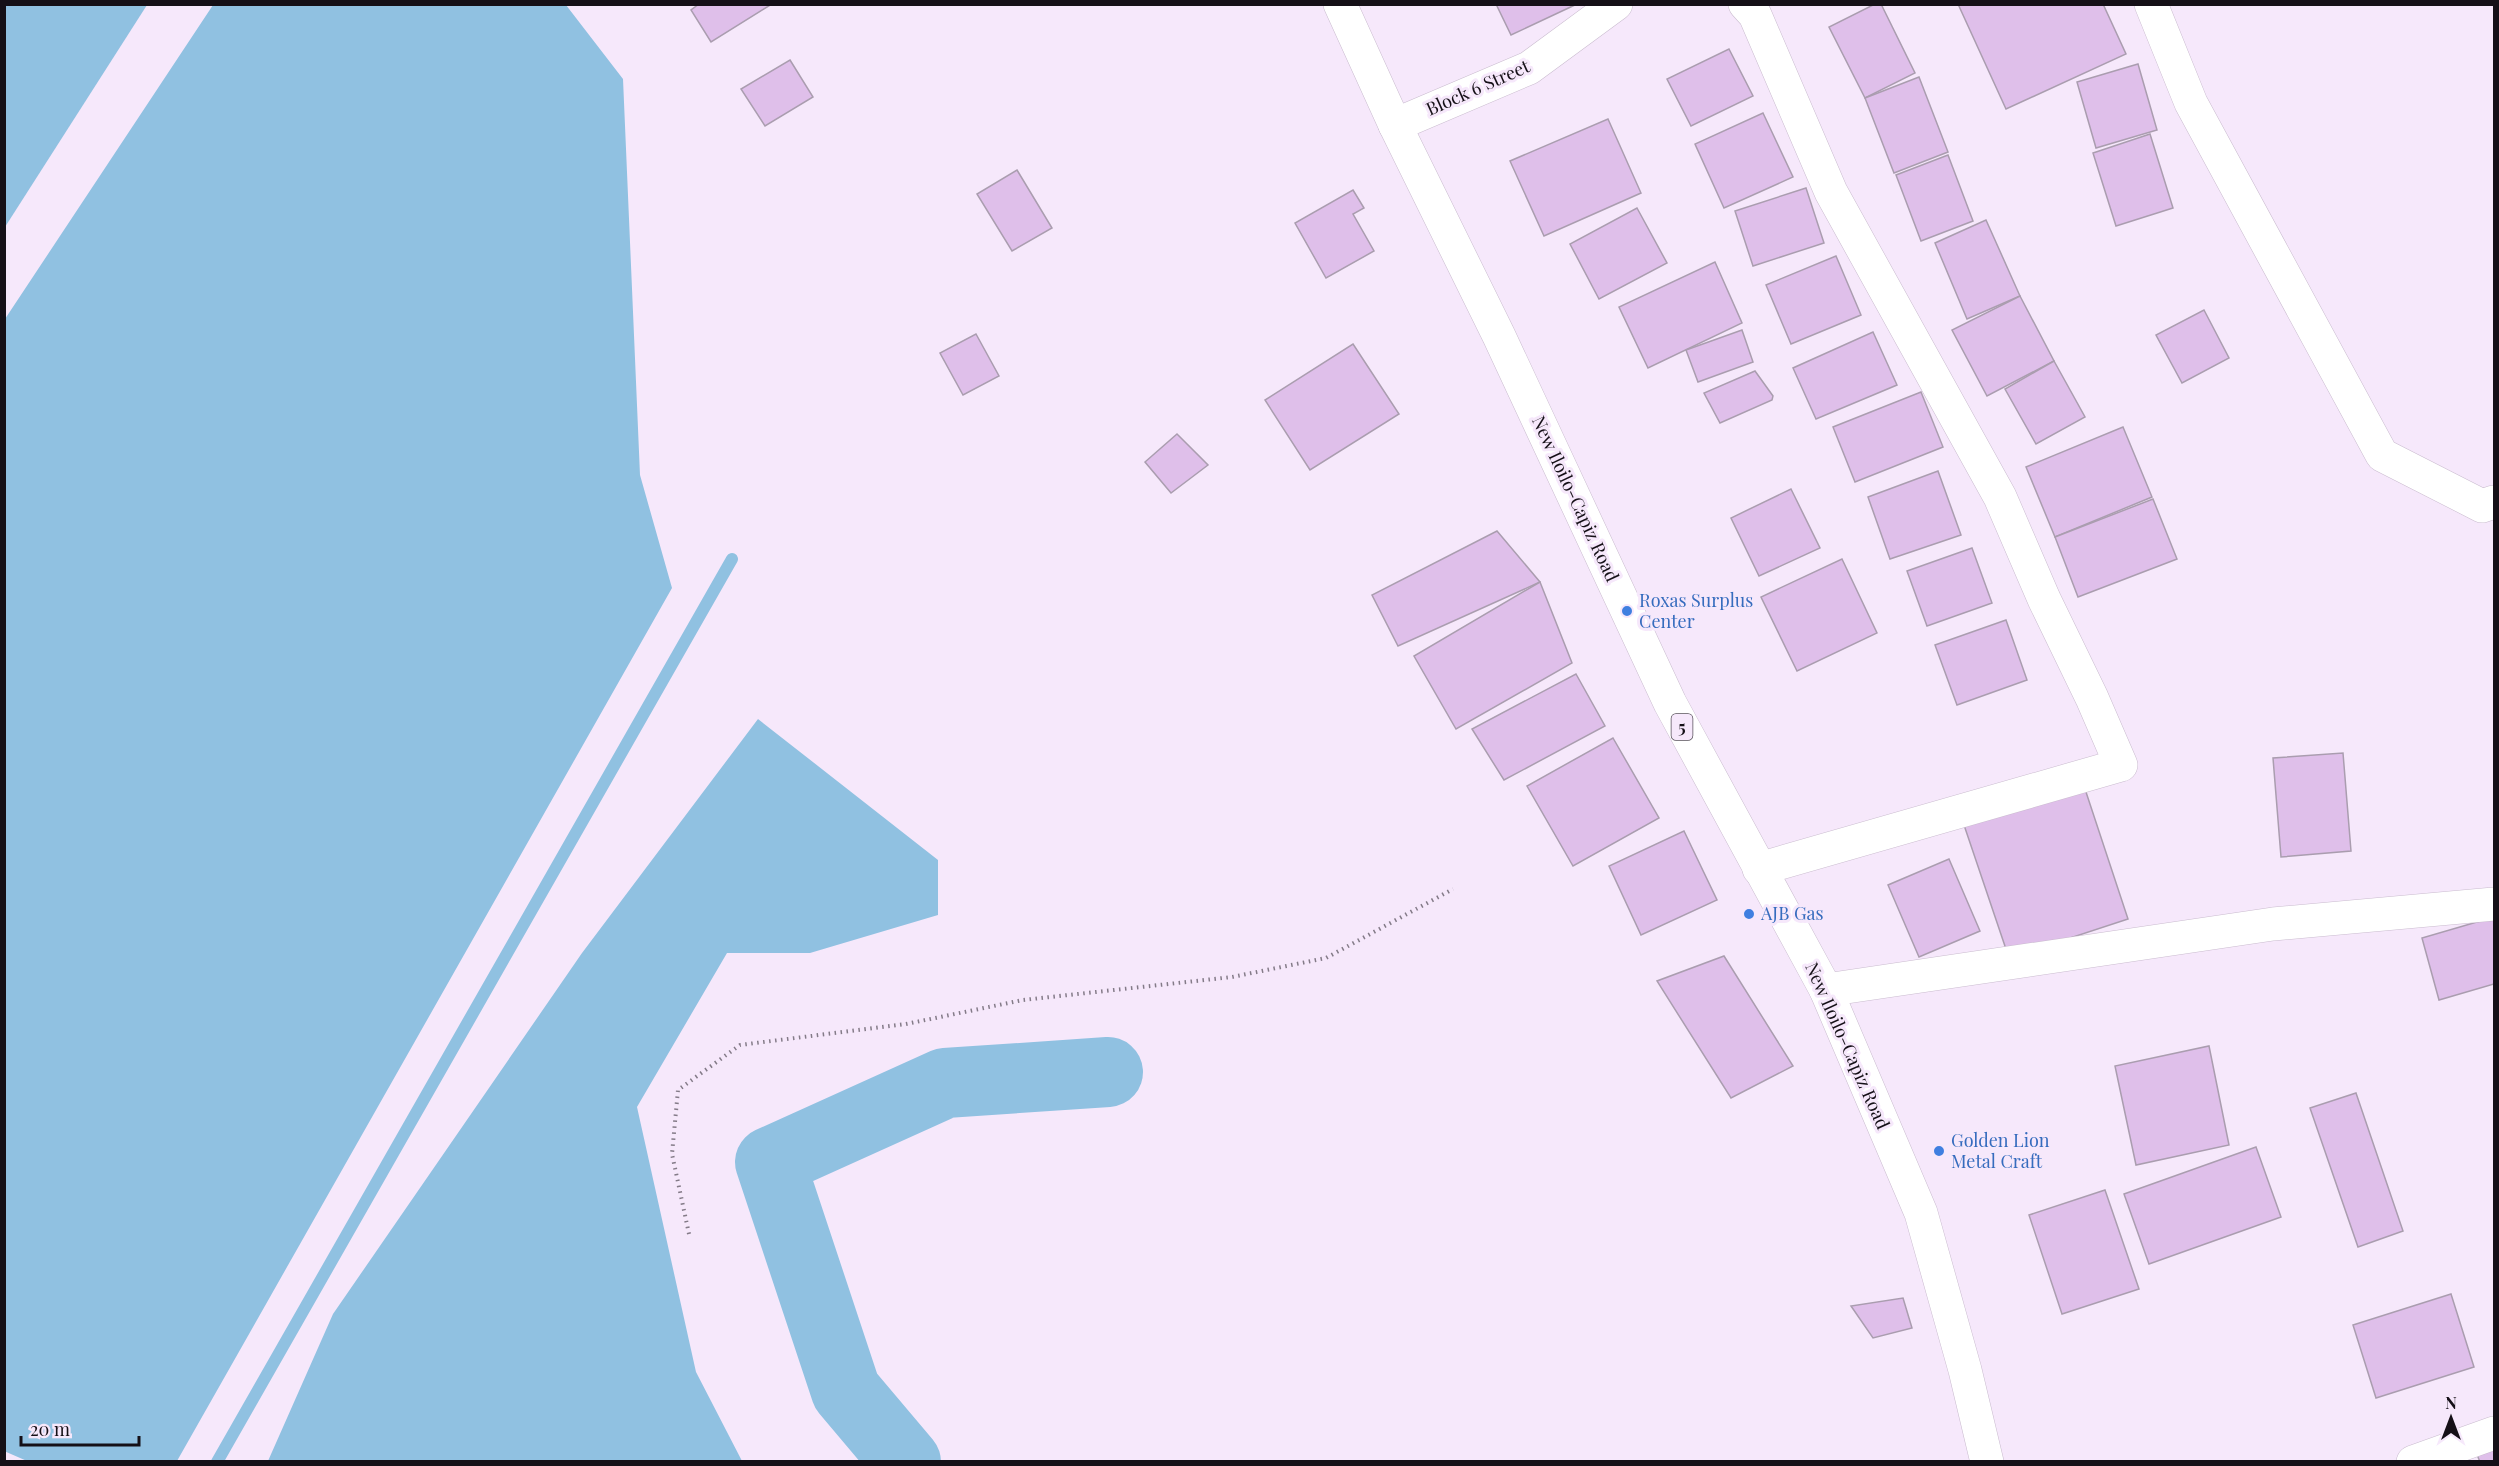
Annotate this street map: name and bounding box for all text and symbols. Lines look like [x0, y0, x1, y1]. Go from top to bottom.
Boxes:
street label: Block 6 Street [1422, 53, 1534, 121]
street label: New Iloilo-Capiz Road [1527, 412, 1625, 586]
place label: Roxas Surplus Center [1639, 588, 1753, 633]
marker: Roxas Surplus Center [1620, 604, 1634, 618]
road number: 5 [1672, 714, 1692, 740]
place label: AJB Gas [1760, 901, 1823, 925]
marker: AJB Gas [1742, 907, 1756, 921]
street label: New Iloilo-Capiz Road [1800, 958, 1896, 1133]
place label: Golden Lion Metal Craft [1951, 1128, 2050, 1173]
marker: Golden Lion Metal Craft [1932, 1144, 1946, 1158]
north arrow [2421, 1388, 2481, 1448]
text: N [2445, 1392, 2457, 1413]
scale bar [21, 1409, 140, 1447]
text: 20 m [30, 1417, 70, 1441]

